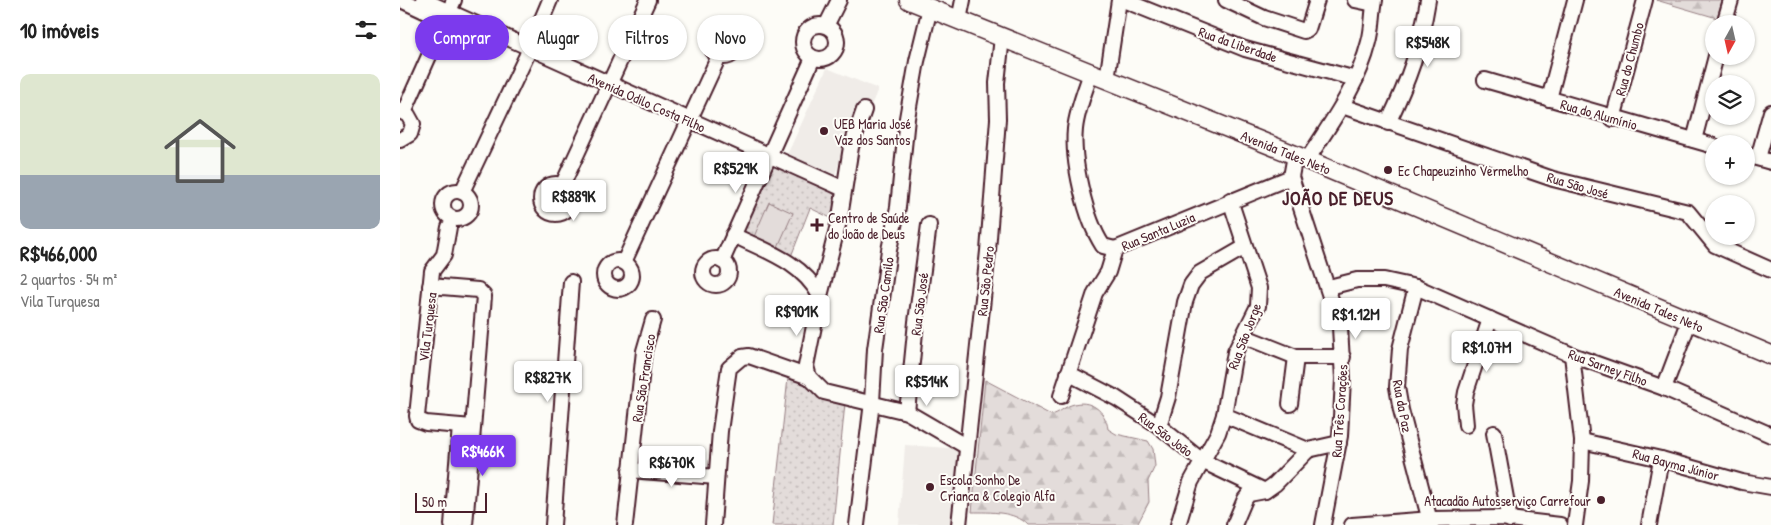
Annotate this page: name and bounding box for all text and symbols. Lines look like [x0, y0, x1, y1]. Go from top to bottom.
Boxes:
chip: Comprar [415, 15, 509, 60]
chip: Alugar [519, 15, 598, 60]
chip: Filtros [608, 15, 687, 60]
chip: Novo [697, 15, 764, 60]
north arrow [1705, 15, 1755, 65]
map controls [1705, 15, 1755, 245]
text: 10 imóveis [20, 16, 99, 45]
icon: filters [352, 16, 380, 44]
street label: Rua do Chumbo [1610, 20, 1648, 98]
street label: Rua da Liberdade [1196, 22, 1280, 66]
pin: R$548K [1387, 26, 1469, 68]
text: R$548K [1406, 31, 1450, 53]
street label: Avenida Odilo Costa Filho [585, 68, 709, 137]
button: layers [1705, 75, 1755, 125]
street label: Rua do Alumínio [1558, 94, 1640, 134]
icon: home [155, 106, 245, 196]
place label: UEB Maria José Vaz dos Santos [834, 114, 911, 149]
marker: UEB Maria José Vaz dos Santos [818, 125, 830, 137]
street label: Avenida Tales Neto [1238, 125, 1334, 179]
button: + [1705, 135, 1755, 185]
pin: R$529K [695, 152, 777, 194]
text: R$529K [714, 157, 758, 179]
place label: Ec Chapeuzinho Vermelho [1398, 161, 1529, 181]
marker: Ec Chapeuzinho Vermelho [1382, 164, 1394, 176]
street label: Rua São José [1545, 167, 1611, 203]
pin: R$889K [533, 180, 615, 222]
text: R$889K [552, 185, 596, 207]
district label: JOÃO DE DEUS [1282, 185, 1394, 211]
button: − [1705, 195, 1755, 245]
street label: Rua Santa Luzia [1118, 207, 1198, 255]
place label: Centro de Saúde do João de Deus [828, 208, 910, 243]
marker: Centro de Saúde do João de Deus [810, 218, 824, 232]
text: R$466,000 [20, 239, 97, 268]
street label: Rua São Pedro [972, 245, 998, 317]
street label: Rua São Camilo [868, 255, 898, 334]
text: 2 quartos · 54 m² [20, 268, 117, 290]
street label: Rua São José [906, 271, 932, 337]
street label: Avenida Tales Neto [1612, 282, 1707, 336]
text: Vila Turquesa [20, 290, 99, 312]
street label: Vila Turquesa [413, 291, 442, 363]
pin: R$901K [756, 294, 838, 337]
pin: R$1.12M [1310, 298, 1402, 340]
text: R$901K [776, 300, 818, 322]
street label: Rua São Jorge [1223, 300, 1266, 372]
text: R$1.12M [1332, 303, 1380, 325]
pin: R$1.07M [1441, 330, 1533, 373]
street label: Rua São Francisco [627, 332, 659, 423]
text: R$1.07M [1462, 336, 1512, 358]
street label: Rua Sarney Filho [1566, 344, 1650, 391]
pin: R$827K [507, 360, 589, 403]
pin: R$514K [886, 364, 968, 407]
street label: Rua Três Corações [1326, 364, 1352, 458]
text: R$827K [525, 366, 571, 388]
text: R$514K [906, 370, 948, 392]
street label: Rua da Paz [1389, 378, 1417, 434]
street label: Rua São João [1135, 407, 1197, 461]
pin: R$466K [442, 434, 524, 477]
text: R$466K [462, 440, 504, 462]
street label: Rua Bayma Júnior [1630, 443, 1722, 486]
pin: R$670K [631, 446, 713, 488]
text: R$670K [649, 451, 695, 473]
place label: Escola Sonho De Crianca & Colegio Alfa [940, 470, 1055, 506]
marker: Escola Sonho De Crianca & Colegio Alfa [924, 481, 936, 493]
scale bar [415, 490, 488, 513]
place label: Atacadão Autosserviço Carrefour [1424, 491, 1592, 510]
text: 50 m [422, 492, 447, 511]
marker: Atacadão Autosserviço Carrefour [1595, 494, 1607, 506]

